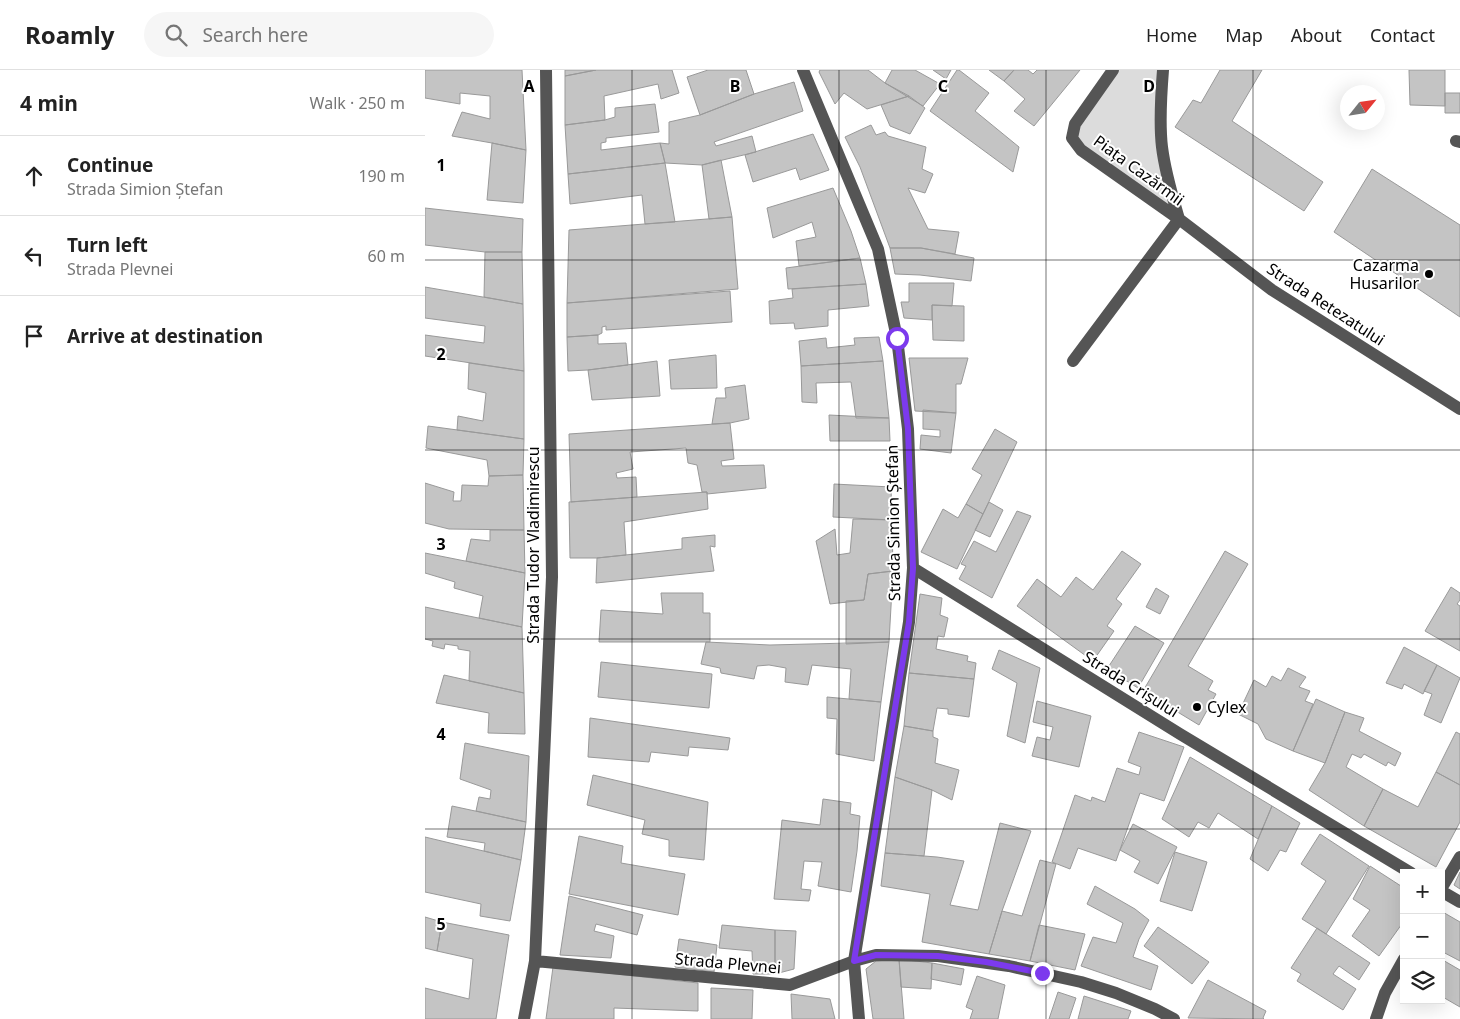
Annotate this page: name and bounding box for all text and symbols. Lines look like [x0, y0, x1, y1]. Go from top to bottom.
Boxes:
search box [144, 12, 494, 57]
text: Roamly [25, 18, 114, 51]
icon: search [162, 21, 190, 49]
text: Search here [202, 22, 308, 48]
text: Home [1146, 23, 1197, 47]
text: Map [1225, 23, 1263, 47]
text: About [1291, 23, 1342, 47]
text: Contact [1370, 23, 1435, 47]
text: A [523, 75, 535, 97]
text: B [730, 75, 740, 97]
text: C [938, 75, 948, 97]
text: D [1143, 75, 1155, 97]
north arrow [1340, 85, 1385, 130]
text: 4 min [20, 89, 78, 117]
text: Walk · 250 m [310, 92, 405, 114]
street label: Piața Cazărmii [1089, 130, 1189, 210]
text: Continue [67, 152, 153, 178]
text: 1 [436, 154, 446, 176]
icon: ahead [20, 162, 48, 190]
text: 190 m [358, 165, 405, 187]
text: Strada Simion Ștefan [67, 178, 223, 200]
text: Turn left [67, 232, 148, 258]
icon: left [20, 242, 48, 270]
text: 60 m [368, 245, 405, 267]
place label: Cazarma Husarilor [1349, 254, 1419, 294]
text: Strada Plevnei [67, 258, 173, 280]
street label: Strada Retezatului [1263, 258, 1389, 350]
marker: Cazarma Husarilor [1423, 268, 1435, 280]
icon: arrive [20, 322, 48, 350]
text: Arrive at destination [67, 323, 263, 349]
route start [886, 327, 909, 350]
text: 2 [436, 343, 446, 365]
street label: Strada Simion Ștefan [881, 445, 905, 601]
street label: Strada Tudor Vladimirescu [522, 446, 544, 644]
text: 3 [436, 533, 446, 555]
street label: Strada Crișului [1079, 646, 1183, 722]
place label: Cylex [1207, 696, 1247, 718]
marker: Cylex [1191, 701, 1203, 713]
text: 4 [436, 723, 446, 745]
map controls [1400, 869, 1445, 1004]
button: + [1400, 869, 1445, 914]
text: 5 [436, 913, 446, 935]
button: − [1400, 914, 1445, 959]
street label: Strada Plevnei [674, 947, 782, 979]
button: layers [1400, 959, 1445, 1004]
route end [1031, 962, 1054, 985]

